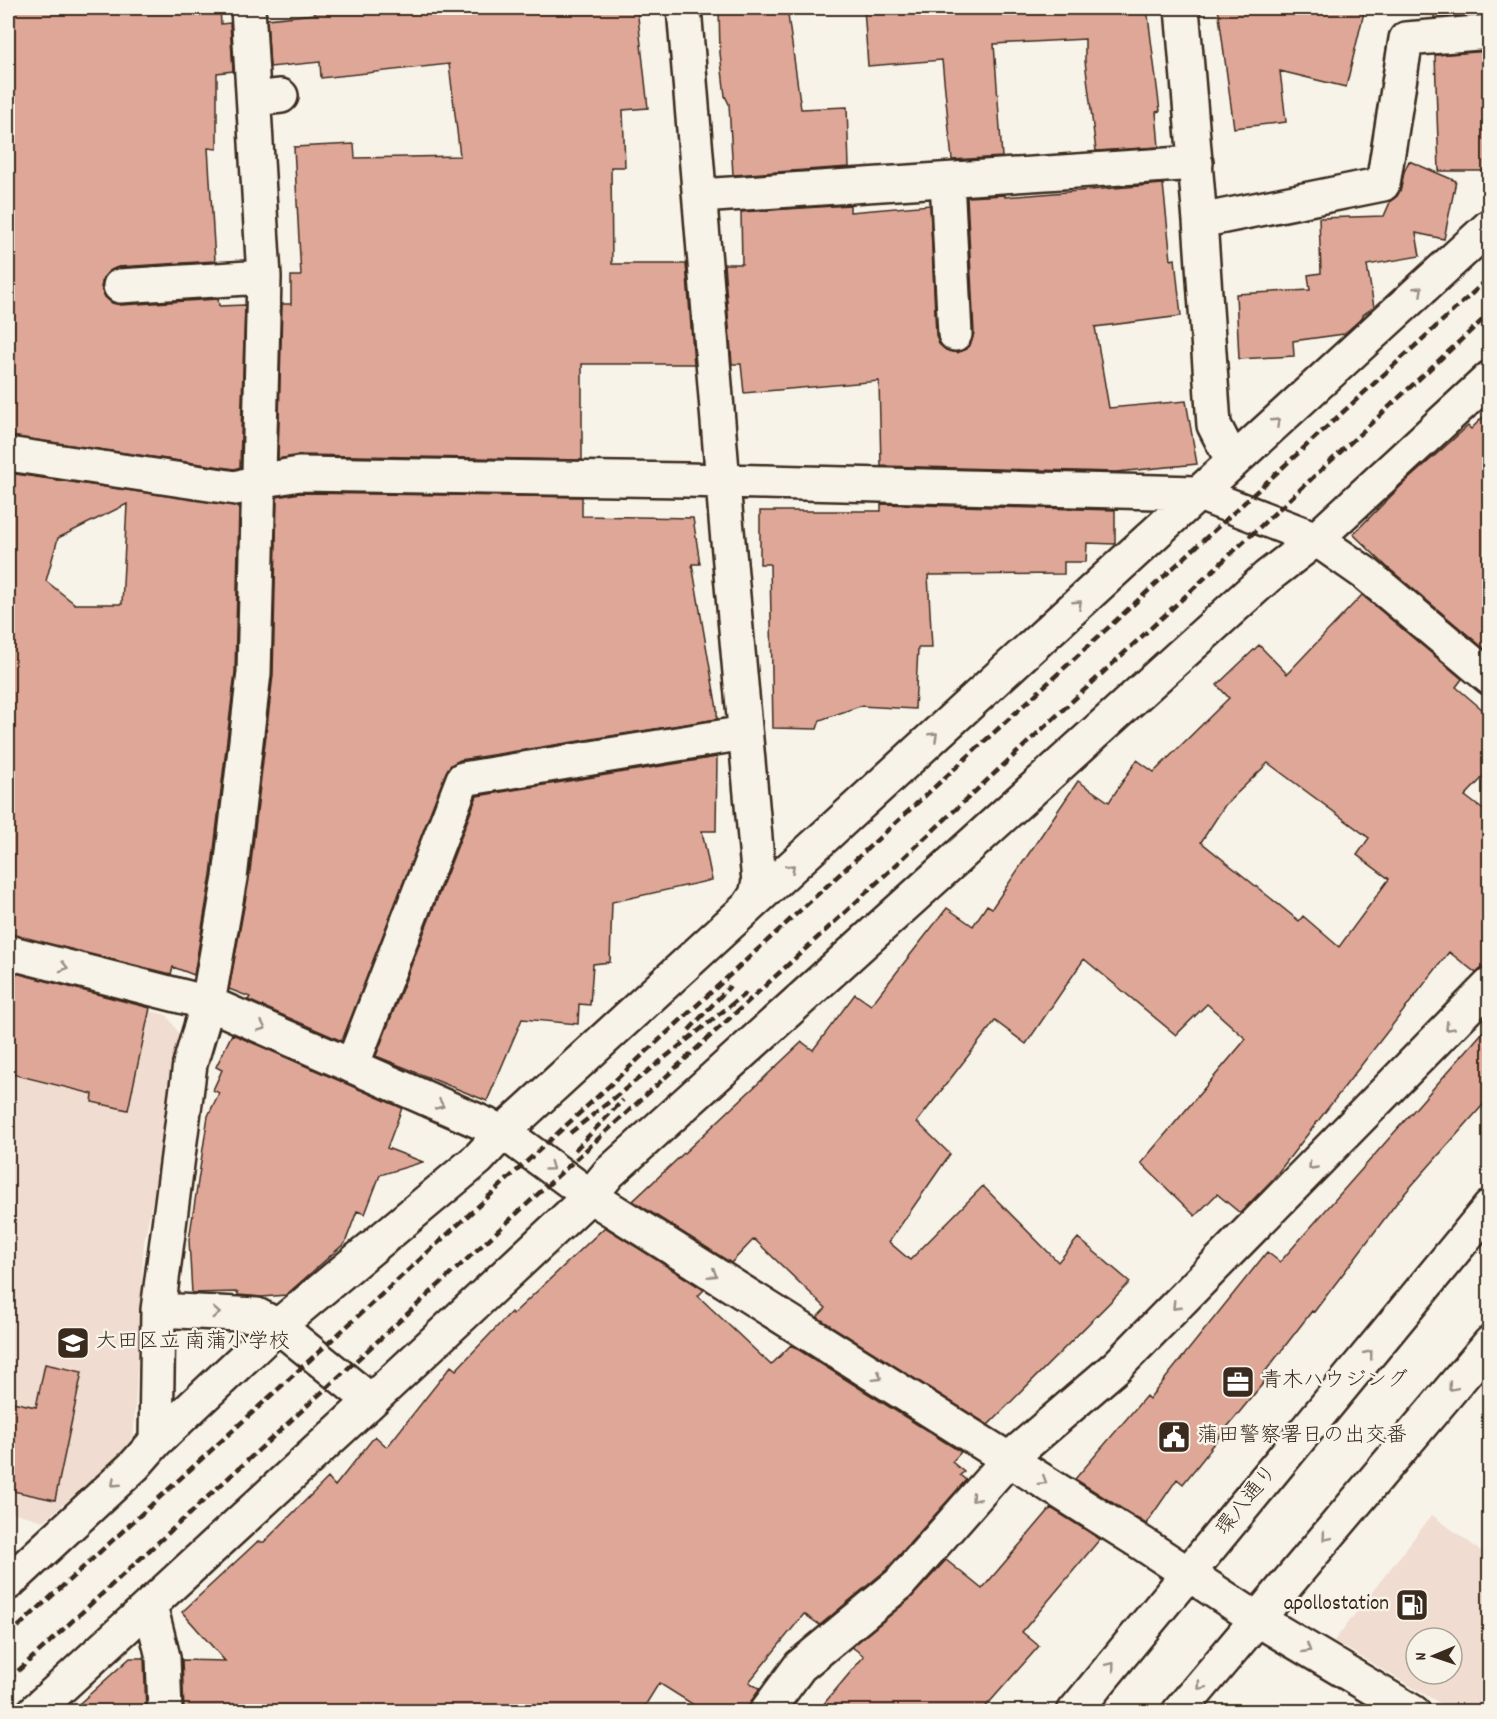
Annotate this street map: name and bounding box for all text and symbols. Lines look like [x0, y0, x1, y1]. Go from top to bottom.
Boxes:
one-way arrow [1413, 286, 1423, 297]
one-way arrow [1269, 418, 1279, 429]
one-way arrow [1070, 600, 1081, 611]
one-way arrow [927, 732, 938, 743]
one-way arrow [783, 864, 794, 875]
one-way arrow [59, 959, 69, 972]
one-way arrow [1445, 1019, 1456, 1030]
one-way arrow [255, 1020, 266, 1032]
one-way arrow [434, 1098, 445, 1110]
one-way arrow [1309, 1159, 1320, 1170]
one-way arrow [543, 1160, 554, 1171]
one-way arrow [707, 1266, 717, 1278]
one-way arrow [1172, 1299, 1183, 1309]
one-way arrow [212, 1307, 221, 1320]
school or university icon: 大田区立 南蒲小学校 [55, 1325, 91, 1361]
place label: 大田区立 南蒲小学校 [96, 1328, 290, 1358]
one-way arrow [1361, 1350, 1372, 1361]
office icon: 青木ハウジング [1220, 1364, 1256, 1400]
place label: 青木ハウジング [1261, 1367, 1408, 1397]
one-way arrow [872, 1370, 882, 1382]
one-way arrow [1448, 1380, 1459, 1391]
public building icon: 蒲田警察署日の出交番 [1156, 1419, 1192, 1455]
place label: 蒲田警察署日の出交番 [1197, 1422, 1407, 1452]
street label: 環八通り [1210, 1459, 1286, 1543]
one-way arrow [1037, 1473, 1047, 1485]
one-way arrow [112, 1476, 123, 1487]
one-way arrow [971, 1491, 982, 1502]
one-way arrow [1323, 1530, 1334, 1541]
fuel station icon: apollostation [1394, 1587, 1430, 1623]
place label: apollostation [1284, 1590, 1389, 1620]
north arrow [1404, 1626, 1464, 1686]
one-way arrow [1301, 1642, 1311, 1653]
text: N [1410, 1652, 1433, 1661]
one-way arrow [1104, 1662, 1115, 1673]
one-way arrow [1197, 1679, 1208, 1690]

